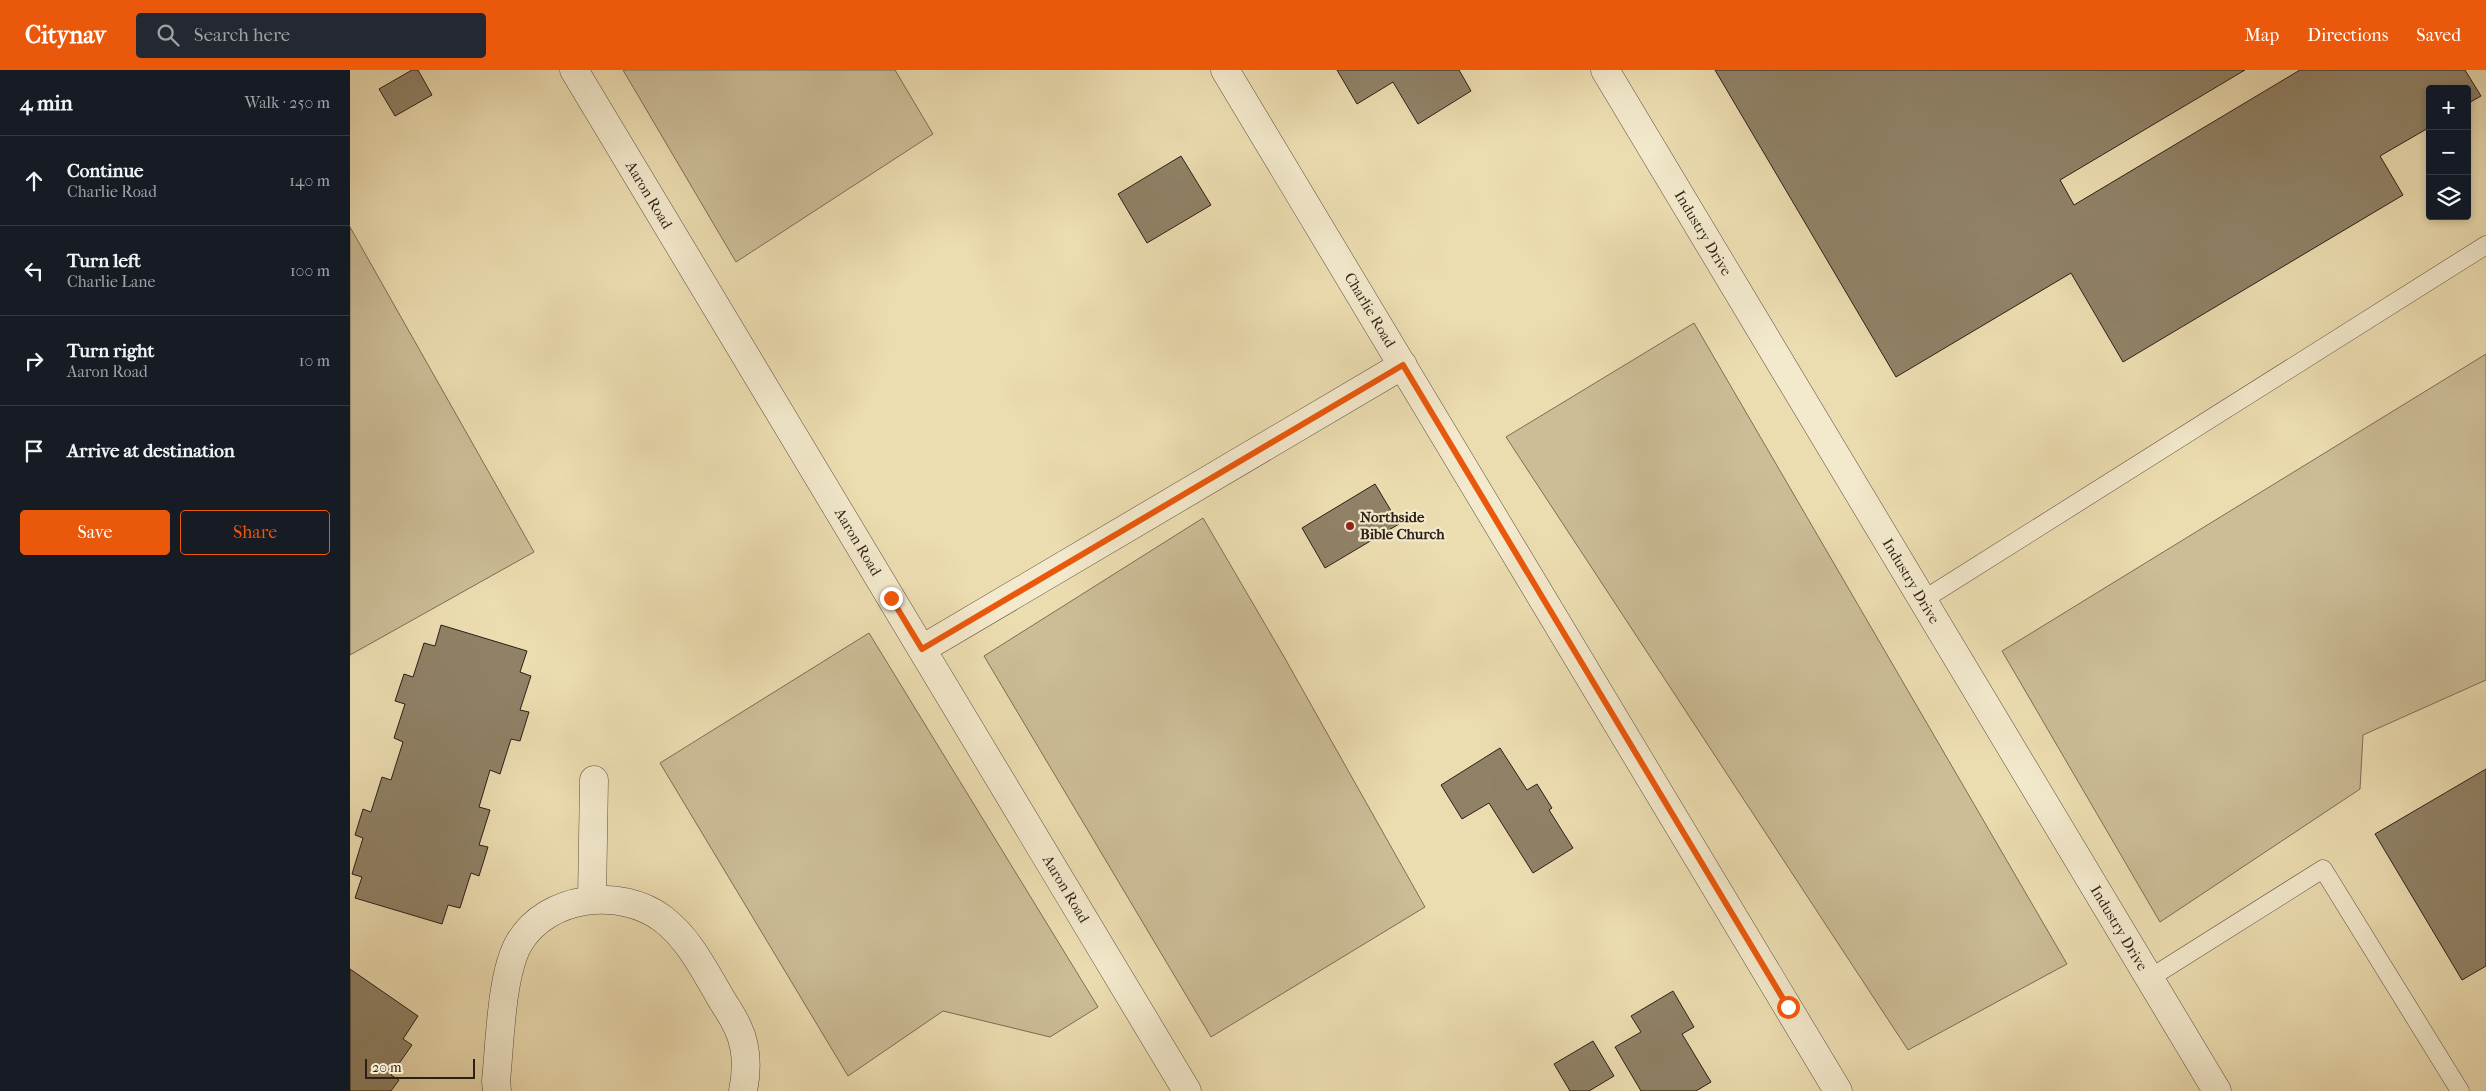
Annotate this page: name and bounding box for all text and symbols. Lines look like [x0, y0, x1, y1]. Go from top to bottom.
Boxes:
search box [136, 13, 486, 58]
text: Citynav [25, 21, 106, 49]
icon: search [154, 21, 182, 49]
text: Search here [194, 24, 290, 46]
text: Map [2245, 25, 2279, 46]
text: Directions [2307, 25, 2388, 46]
text: Saved [2416, 25, 2461, 46]
map controls [2426, 85, 2471, 220]
button: + [2426, 85, 2471, 130]
text: 4 min [20, 91, 73, 115]
text: Walk · 250 m [245, 93, 330, 112]
button: − [2426, 130, 2471, 175]
street label: Aaron Road [621, 157, 677, 233]
text: Continue [67, 160, 143, 182]
icon: ahead [20, 167, 48, 195]
text: 140 m [289, 171, 330, 190]
button: layers [2426, 175, 2471, 220]
text: Charlie Road [67, 182, 157, 201]
street label: Industry Drive [1671, 187, 1736, 279]
text: Turn left [67, 250, 141, 272]
icon: left [20, 257, 48, 285]
text: 100 m [290, 261, 330, 280]
street label: Charlie Road [1341, 269, 1400, 351]
text: Charlie Lane [67, 272, 155, 291]
text: Turn right [67, 340, 154, 362]
icon: right [20, 347, 48, 375]
text: 10 m [299, 351, 330, 370]
text: Aaron Road [67, 362, 148, 381]
icon: arrive [20, 437, 48, 465]
text: Arrive at destination [67, 440, 235, 462]
street label: Aaron Road [830, 504, 886, 580]
place label: Northside Bible Church [1360, 508, 1445, 543]
button: Save [20, 510, 170, 555]
button: Share [180, 510, 330, 555]
marker: Northside Bible Church [1344, 520, 1356, 532]
street label: Industry Drive [1879, 535, 1944, 627]
route end [880, 587, 903, 610]
street label: Aaron Road [1038, 851, 1094, 927]
street label: Industry Drive [2087, 882, 2152, 974]
route start [1777, 996, 1800, 1019]
scale bar [365, 1056, 475, 1079]
text: 20 m [372, 1059, 402, 1076]

